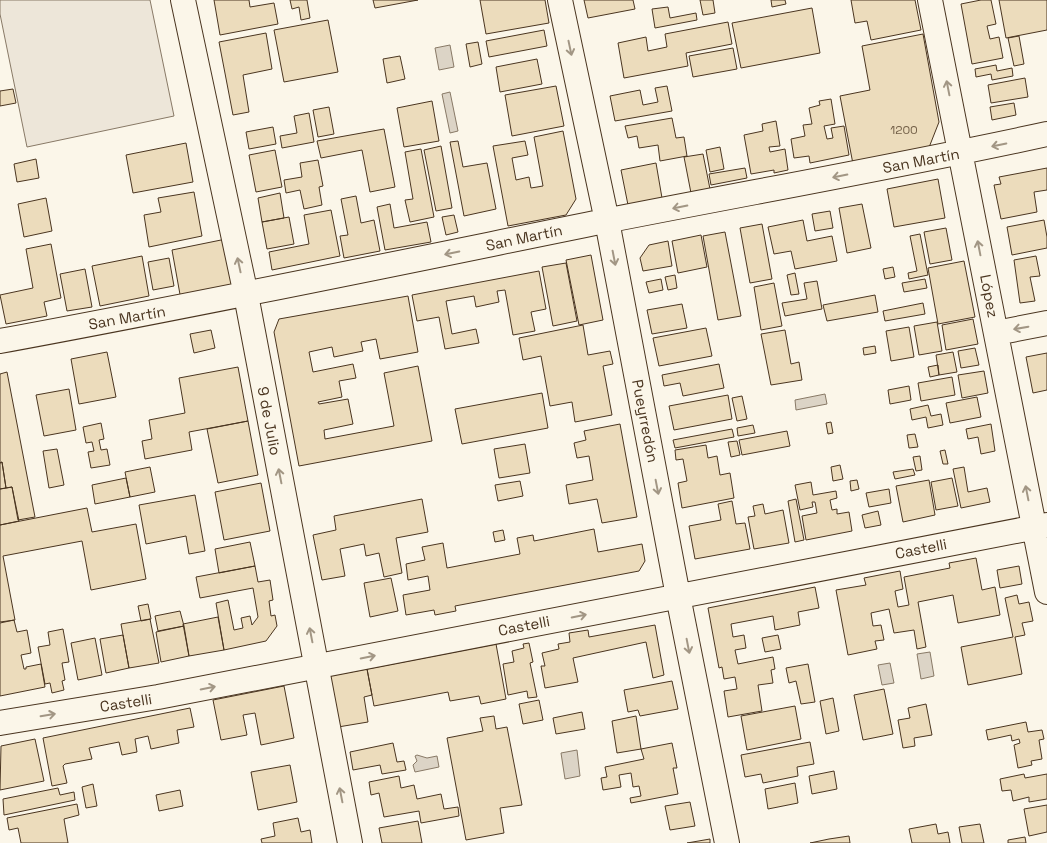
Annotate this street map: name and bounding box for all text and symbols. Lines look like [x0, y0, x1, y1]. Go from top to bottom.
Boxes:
one-way arrow [566, 39, 576, 55]
one-way arrow [943, 81, 952, 97]
house number: 1200 [890, 122, 918, 138]
one-way arrow [992, 141, 1008, 150]
street label: San Martín [881, 144, 961, 177]
one-way arrow [832, 172, 848, 182]
one-way arrow [673, 203, 689, 212]
street label: San Martín [484, 220, 564, 255]
one-way arrow [974, 240, 983, 256]
one-way arrow [445, 248, 461, 258]
one-way arrow [610, 250, 620, 266]
one-way arrow [234, 257, 244, 273]
street label: López [976, 273, 1003, 319]
street label: San Martín [87, 301, 167, 334]
one-way arrow [1014, 323, 1030, 333]
street label: Pueyrredón [628, 378, 663, 464]
street label: 9 de Julio [254, 385, 285, 457]
one-way arrow [275, 468, 284, 484]
one-way arrow [653, 478, 663, 494]
one-way arrow [1022, 486, 1032, 502]
street label: Castelli [893, 534, 948, 563]
one-way arrow [570, 610, 586, 620]
street label: Castelli [496, 611, 551, 640]
one-way arrow [305, 628, 315, 644]
one-way arrow [684, 638, 693, 654]
one-way arrow [359, 651, 375, 661]
one-way arrow [200, 682, 216, 692]
street label: Castelli [99, 689, 153, 716]
one-way arrow [40, 710, 56, 720]
one-way arrow [336, 788, 345, 804]

